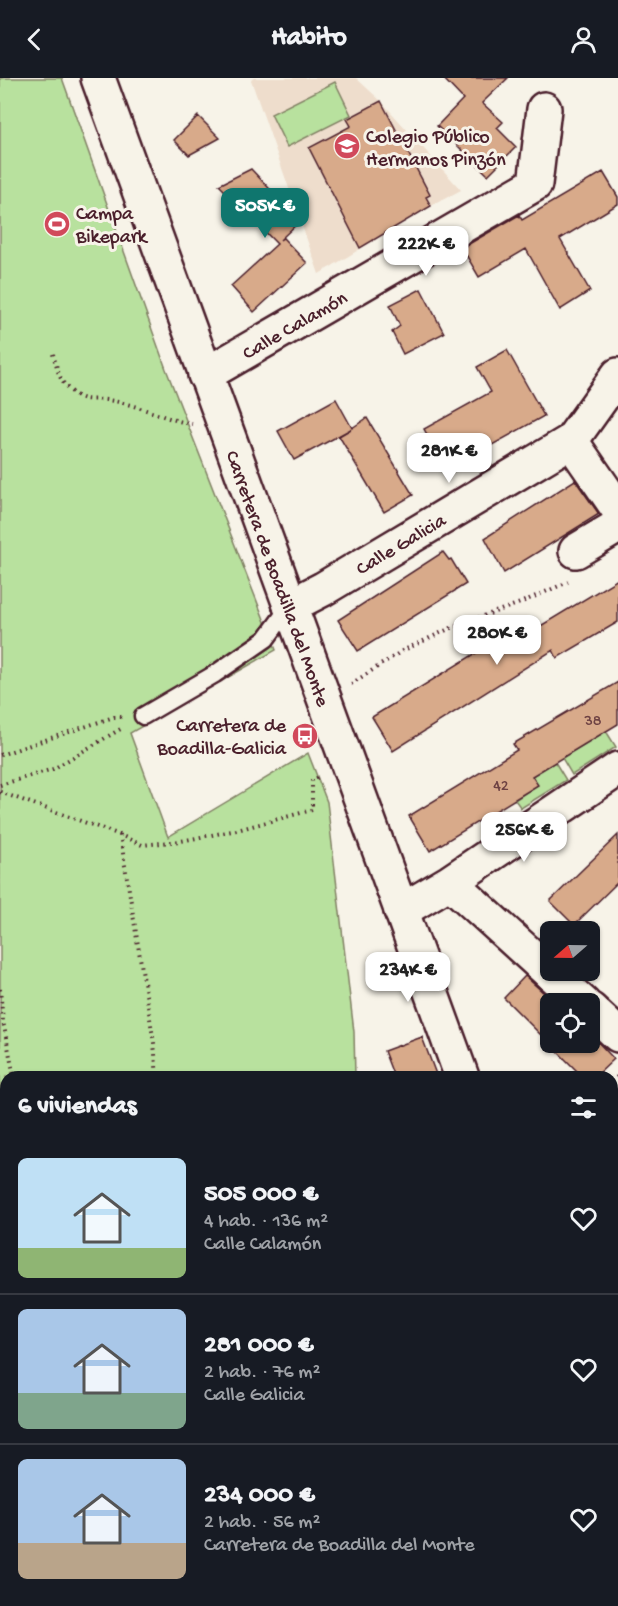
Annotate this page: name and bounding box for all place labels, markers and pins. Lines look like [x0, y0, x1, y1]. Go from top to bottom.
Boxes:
place label: Colegio Público Hermanos Pinzón [366, 127, 506, 173]
school or university icon: Colegio Público Hermanos Pinzón [332, 131, 362, 161]
pin: 505K € [216, 188, 314, 239]
place label: Campa Bikepark [75, 204, 149, 250]
sports icon: Campa Bikepark [42, 209, 72, 239]
pin: 222K € [377, 226, 475, 277]
pin: 281K € [400, 433, 498, 484]
pin: 280K € [448, 615, 546, 666]
place label: Carretera de Boadilla-Galicia [156, 716, 287, 762]
bus stop icon: Carretera de Boadilla-Galicia [290, 721, 320, 751]
pin: 256K € [475, 812, 573, 863]
pin: 234K € [359, 952, 457, 1003]

